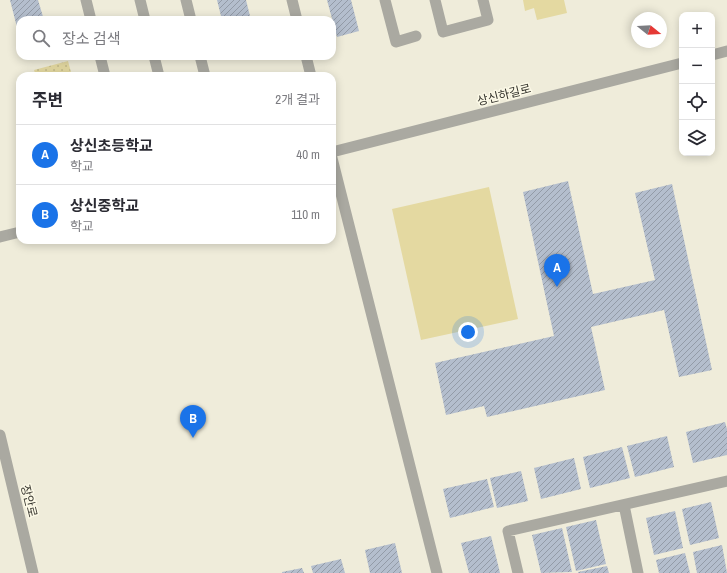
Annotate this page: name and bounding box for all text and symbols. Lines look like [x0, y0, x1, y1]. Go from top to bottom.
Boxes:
north arrow [631, 12, 667, 48]
map controls [679, 12, 715, 156]
button: + [679, 12, 715, 48]
search box [16, 16, 336, 60]
icon: search [30, 27, 52, 49]
text: 장소 검색 [62, 28, 121, 49]
button: − [679, 48, 715, 84]
street label: 상신하길로 [475, 81, 533, 109]
button: locate [679, 84, 715, 120]
text: 주변 [32, 88, 63, 111]
text: 2개 결과 [275, 91, 320, 108]
button: layers [679, 120, 715, 156]
text: 상신초등학교 [70, 135, 153, 156]
text: A [41, 146, 49, 163]
text: 40 m [296, 146, 320, 163]
text: 학교 [70, 158, 94, 175]
text: 상신중학교 [70, 195, 139, 216]
text: B [41, 206, 49, 223]
text: 110 m [291, 206, 320, 223]
text: 학교 [70, 218, 94, 235]
pin: A [544, 254, 570, 287]
your location [458, 322, 478, 342]
pin: B [180, 405, 206, 438]
street label: 장안로 [17, 483, 41, 519]

